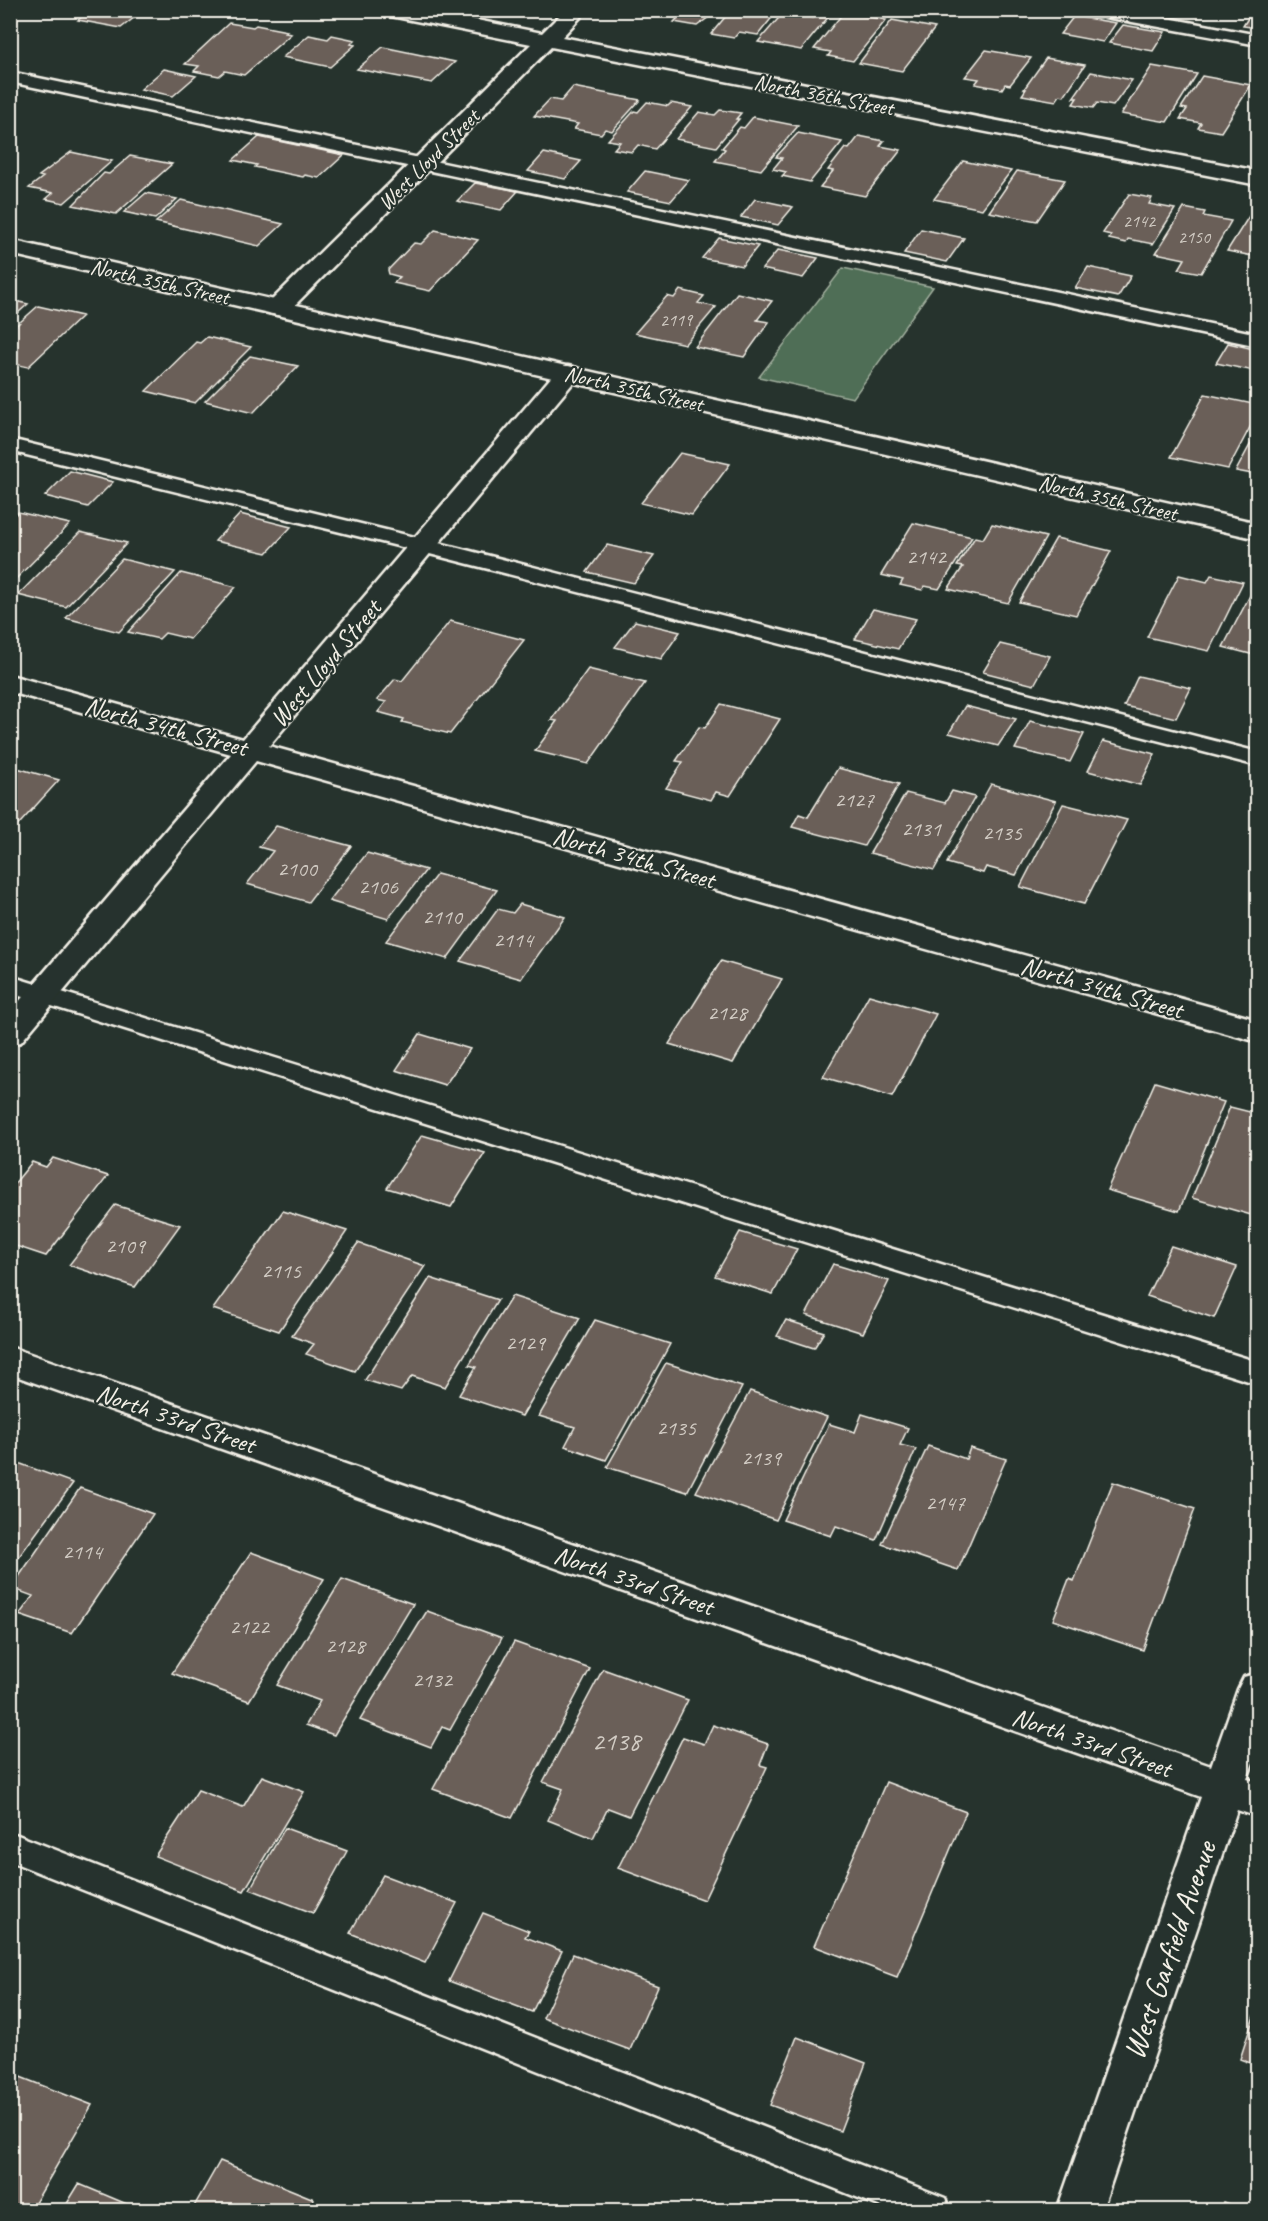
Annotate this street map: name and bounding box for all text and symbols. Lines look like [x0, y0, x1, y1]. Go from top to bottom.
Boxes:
street label: North 36th Street [752, 68, 899, 123]
street label: West Lloyd Street [372, 101, 487, 217]
house number: 2142 [1123, 210, 1157, 232]
house number: 2150 [1178, 226, 1212, 248]
street label: North 35th Street [88, 252, 234, 312]
house number: 2119 [660, 309, 694, 331]
street label: North 35th Street [562, 359, 708, 419]
street label: North 35th Street [1036, 468, 1182, 528]
house number: 2142 [906, 543, 948, 571]
street label: West Lloyd Street [262, 591, 390, 734]
street label: North 34th Street [81, 689, 253, 765]
house number: 2127 [834, 786, 875, 814]
house number: 2131 [901, 815, 942, 843]
street label: North 34th Street [549, 819, 721, 897]
house number: 2135 [982, 819, 1023, 847]
house number: 2100 [277, 855, 319, 883]
house number: 2106 [358, 873, 399, 901]
house number: 2110 [422, 903, 464, 931]
house number: 2114 [493, 926, 535, 954]
street label: North 34th Street [1017, 949, 1189, 1027]
house number: 2128 [707, 999, 749, 1027]
house number: 2109 [105, 1232, 147, 1260]
house number: 2115 [261, 1257, 302, 1285]
house number: 2129 [505, 1329, 547, 1357]
street label: North 33rd Street [92, 1376, 262, 1462]
house number: 2135 [656, 1414, 697, 1442]
house number: 2139 [741, 1444, 783, 1472]
house number: 2147 [925, 1489, 966, 1517]
house number: 2114 [62, 1538, 104, 1566]
street label: North 33rd Street [550, 1538, 720, 1624]
house number: 2122 [229, 1613, 271, 1641]
house number: 2128 [325, 1632, 367, 1660]
house number: 2132 [412, 1666, 454, 1694]
street label: North 33rd Street [1008, 1700, 1178, 1786]
house number: 2138 [592, 1724, 643, 1758]
street label: West Garfield Avenue [1113, 1833, 1227, 2065]

